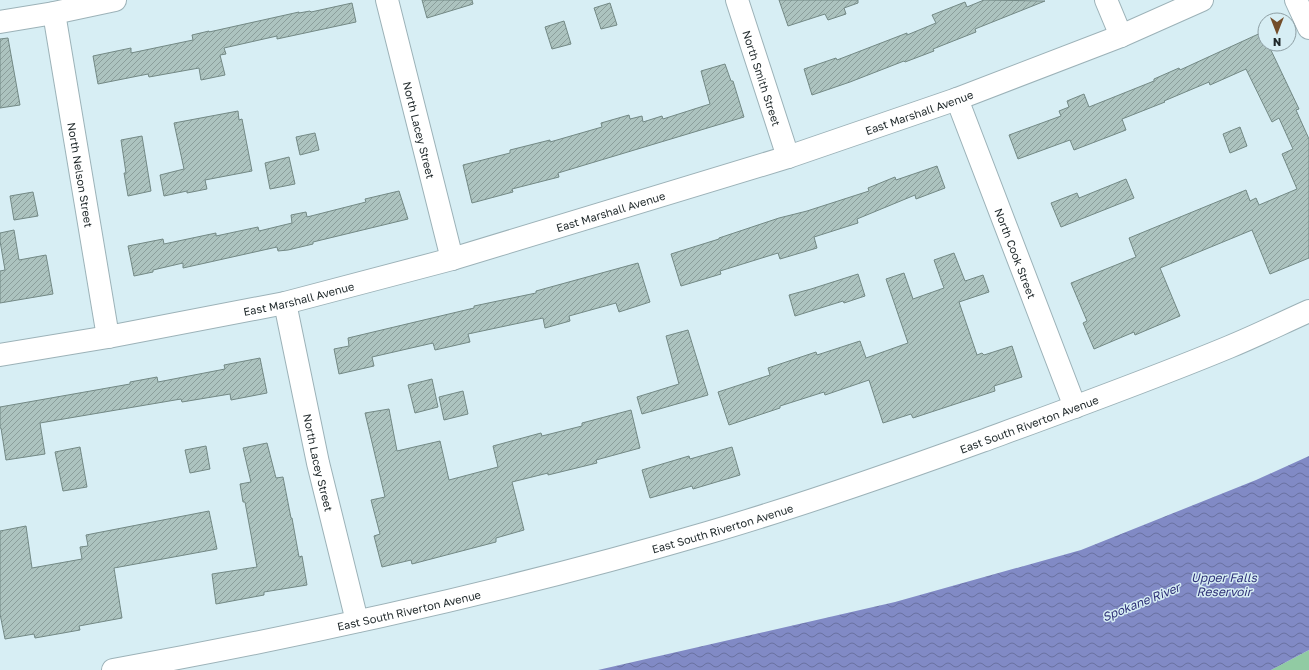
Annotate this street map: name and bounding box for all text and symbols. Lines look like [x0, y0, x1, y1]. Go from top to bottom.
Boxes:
north arrow [1257, 12, 1297, 52]
street label: North Smith Street [741, 29, 784, 127]
text: N [1273, 36, 1281, 49]
street label: North Lacey Street [401, 80, 438, 180]
street label: East Marshall Avenue [863, 87, 975, 137]
street label: North Nelson Street [66, 121, 96, 228]
street label: East Marshall Avenue [554, 188, 667, 234]
street label: North Cook Street [993, 206, 1039, 300]
street label: East Marshall Avenue [242, 279, 355, 317]
street label: East South Riverton Avenue [958, 392, 1100, 455]
street label: North Lacey Street [301, 412, 336, 513]
street label: East South Riverton Avenue [650, 501, 795, 555]
water label: Upper Falls Reservoir [1191, 570, 1258, 599]
water label: Spokane River [1100, 579, 1184, 624]
street label: East South Riverton Avenue [336, 587, 482, 632]

